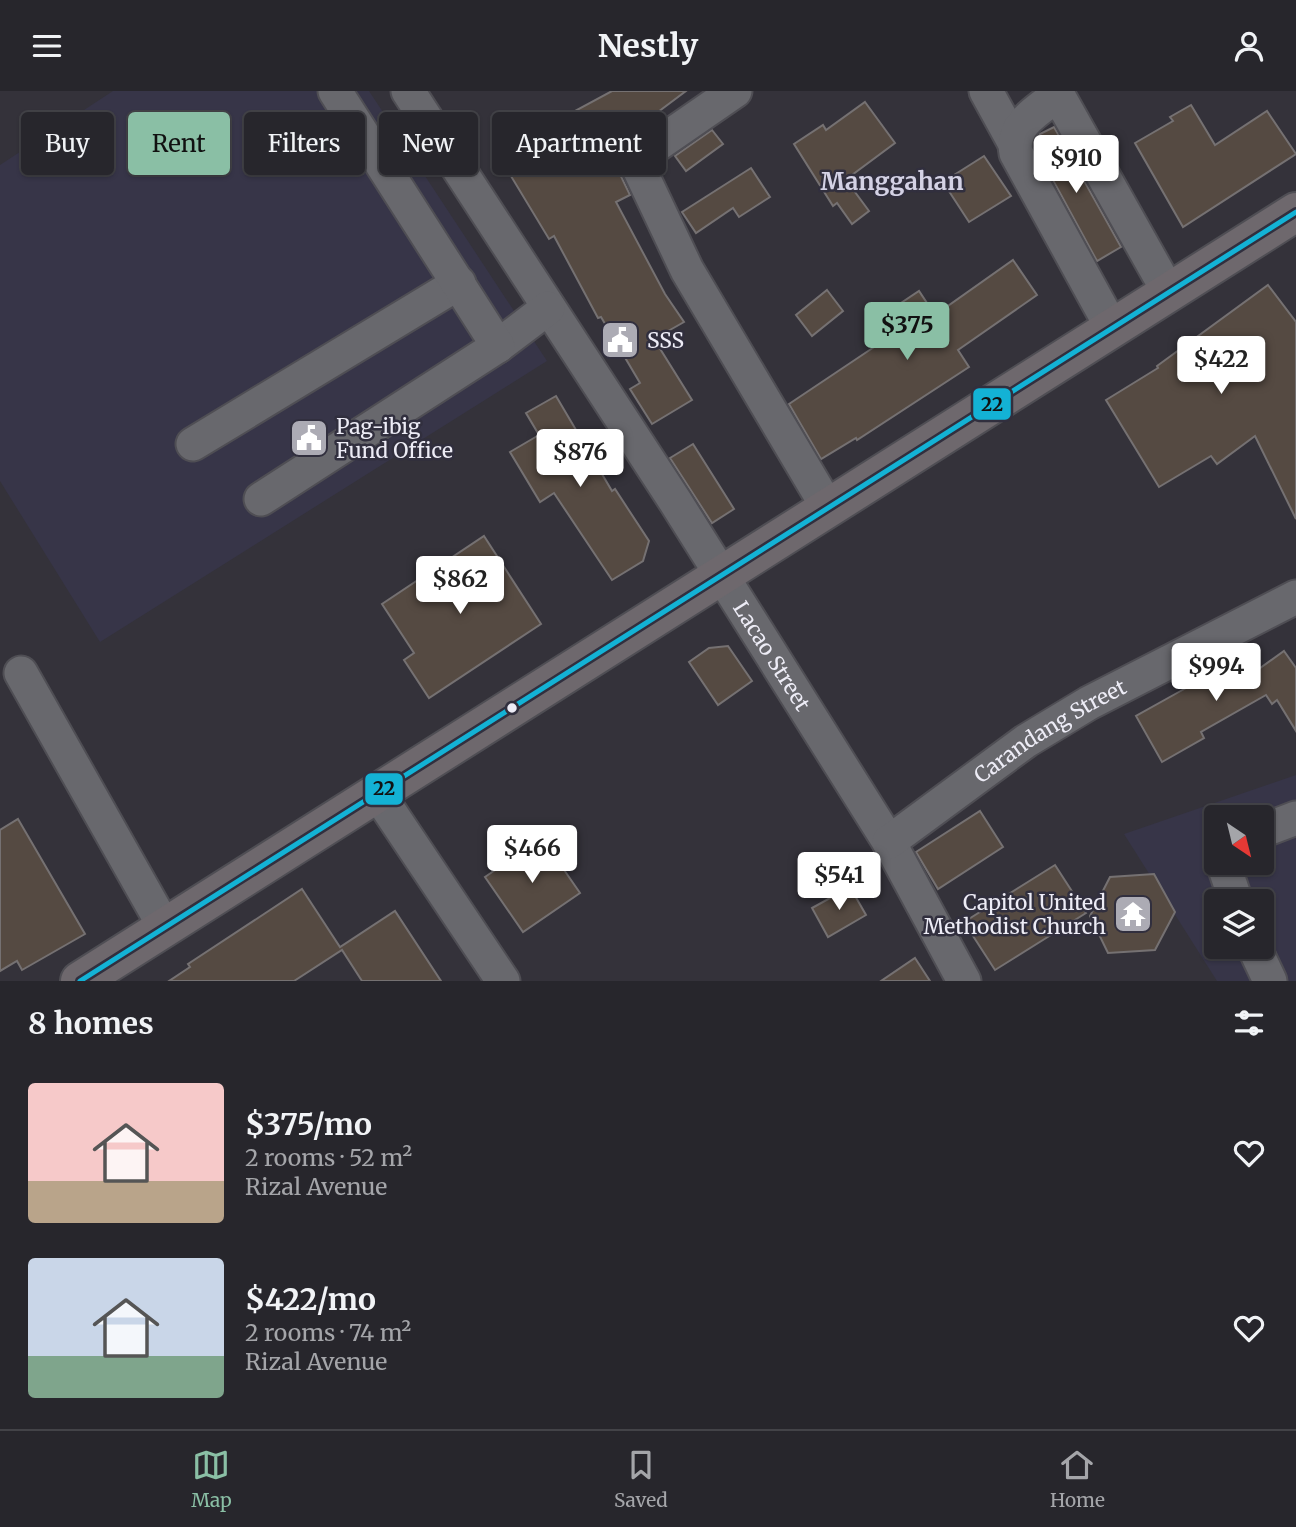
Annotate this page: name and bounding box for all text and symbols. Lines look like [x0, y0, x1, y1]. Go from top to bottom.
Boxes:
text: Nestly [598, 26, 698, 66]
icon: menu [28, 27, 66, 65]
icon: person [1230, 27, 1268, 65]
chip: Buy [21, 112, 114, 175]
chip: Rent [128, 112, 230, 175]
chip: Filters [244, 112, 365, 175]
chip: New [379, 112, 478, 175]
chip: Apartment [492, 112, 666, 175]
pin: $910 [1035, 135, 1117, 195]
text: $910 [1050, 143, 1102, 172]
district label: Manggahan [821, 166, 963, 197]
pin: $375 [866, 303, 948, 362]
text: $375 [880, 310, 934, 339]
public building icon: SSS [599, 319, 641, 361]
place label: SSS [647, 327, 684, 354]
pin: $422 [1180, 337, 1262, 396]
text: $422 [1193, 344, 1249, 373]
line badge: 22 [972, 387, 1012, 421]
text: 22 [981, 392, 1003, 416]
place label: Pag-ibig Fund Office [336, 413, 453, 464]
public building icon: Pag-ibig Fund Office [288, 417, 330, 459]
pin: $876 [539, 429, 621, 489]
text: $876 [553, 437, 607, 466]
pin: $862 [419, 557, 501, 616]
text: $862 [432, 564, 488, 593]
street label: Lacao Street [728, 596, 817, 716]
pin: $994 [1175, 643, 1257, 703]
text: $994 [1188, 651, 1244, 680]
street label: Carandang Street [968, 673, 1131, 789]
unlabelled marker [505, 701, 519, 715]
line badge: 22 [364, 772, 404, 806]
text: 22 [373, 776, 395, 800]
north arrow [1204, 805, 1274, 875]
map controls [1204, 805, 1274, 959]
pin: $466 [491, 825, 573, 885]
text: $466 [503, 833, 561, 862]
pin: $541 [798, 853, 880, 912]
text: $541 [814, 860, 864, 889]
place label: Capitol United Methodist Church [924, 889, 1106, 940]
button: layers [1204, 889, 1274, 959]
temple icon: Capitol United Methodist Church [1112, 893, 1154, 935]
text: 8 homes [28, 1004, 154, 1042]
icon: filters [1230, 1004, 1268, 1042]
text: $375/mo [245, 1105, 372, 1143]
icon: home [84, 1111, 168, 1195]
icon: heart [1230, 1134, 1268, 1172]
text: 2 rooms · 52 m² [245, 1143, 412, 1172]
text: Rizal Avenue [245, 1172, 387, 1201]
text: $422/mo [245, 1280, 376, 1318]
icon: home [84, 1286, 168, 1370]
icon: heart [1230, 1309, 1268, 1347]
text: 2 rooms · 74 m² [245, 1318, 411, 1347]
text: Rizal Avenue [245, 1347, 387, 1376]
tab: Map [191, 1446, 232, 1512]
tab: Saved [614, 1446, 668, 1512]
tab: Home [1050, 1446, 1105, 1512]

